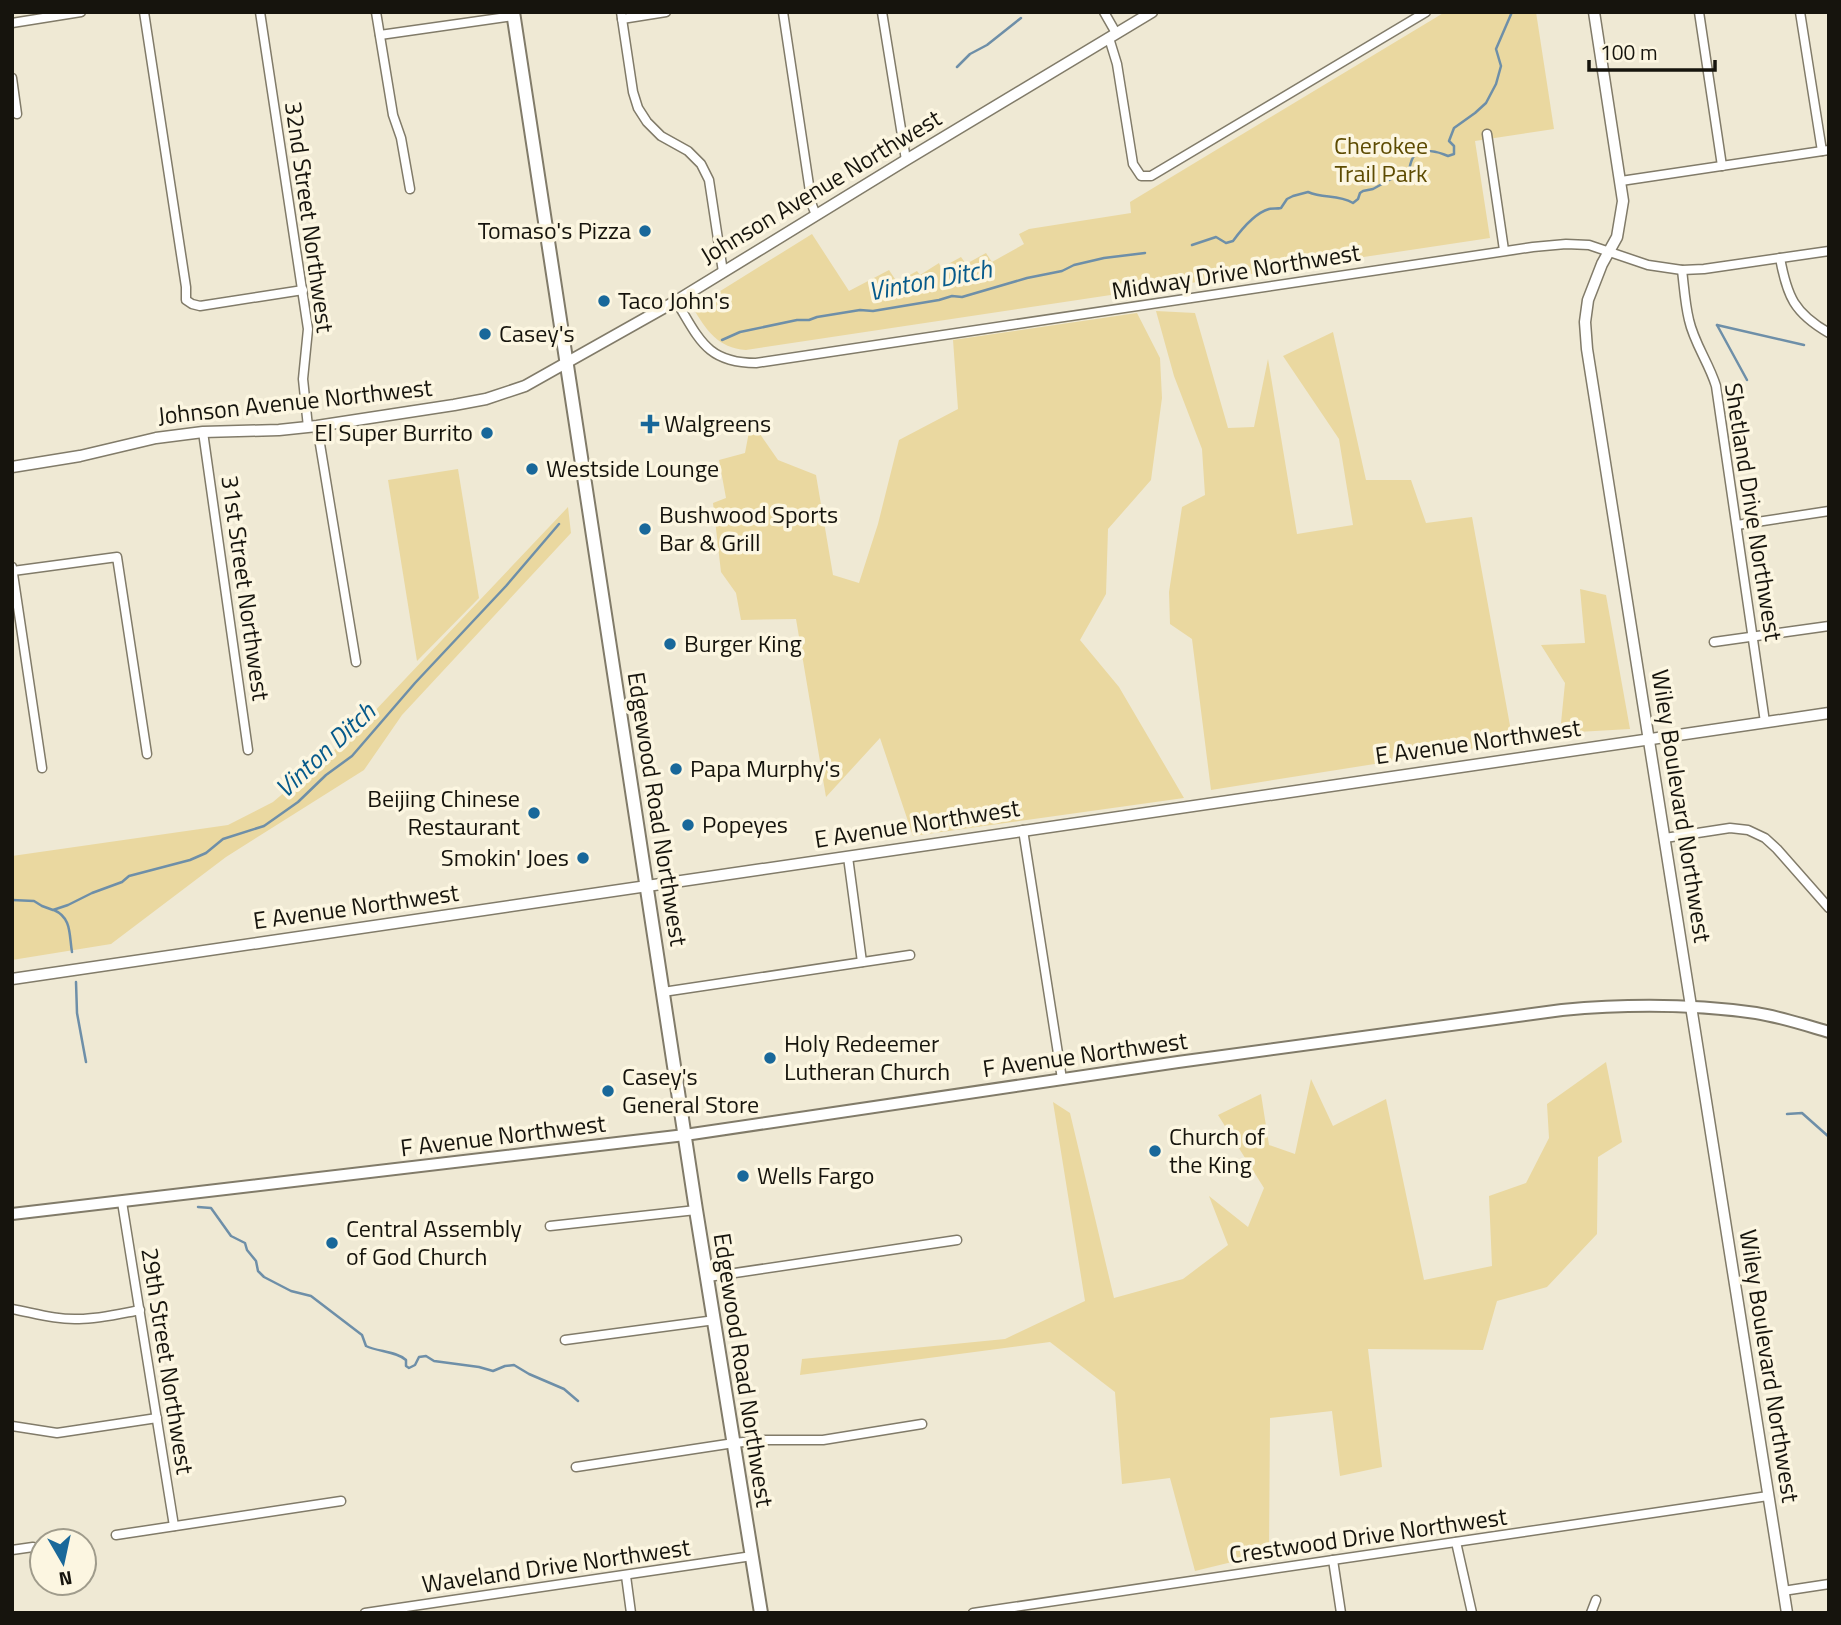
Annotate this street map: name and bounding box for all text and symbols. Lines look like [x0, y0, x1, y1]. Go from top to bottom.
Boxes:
scale bar [1589, 28, 1715, 72]
text: 100 m [1600, 36, 1657, 68]
street label: 32nd Street Northwest [276, 99, 344, 335]
street label: Johnson Avenue Northwest [693, 99, 948, 273]
park label: Cherokee Trail Park [1334, 127, 1428, 191]
place label: Tomaso's Pizza [478, 212, 631, 248]
marker: Tomaso's Pizza [637, 223, 653, 239]
street label: Midway Drive Northwest [1109, 234, 1363, 308]
water label: Vinton Ditch [865, 248, 996, 311]
place label: Taco John's [618, 282, 730, 318]
marker: Taco John's [596, 293, 612, 309]
place label: Casey's [499, 315, 575, 351]
marker: Casey's [477, 326, 493, 342]
street label: Johnson Avenue Northwest [156, 369, 434, 433]
street label: Shetland Drive Northwest [1716, 380, 1792, 644]
place label: Walgreens [664, 405, 771, 441]
place label: El Super Burrito [314, 414, 473, 450]
marker: Walgreens [642, 416, 658, 432]
marker: El Super Burrito [479, 425, 495, 441]
place label: Westside Lounge [546, 450, 719, 486]
marker: Westside Lounge [524, 461, 540, 477]
street label: 31st Street Northwest [212, 473, 280, 703]
place label: Bushwood Sports Bar & Grill [659, 496, 838, 560]
marker: Bushwood Sports Bar & Grill [637, 521, 653, 537]
place label: Burger King [684, 625, 802, 661]
marker: Burger King [662, 636, 678, 652]
street label: Wiley Boulevard Northwest [1643, 667, 1721, 946]
street label: Edgewood Road Northwest [619, 669, 698, 949]
water label: Vinton Ditch [266, 692, 384, 807]
street label: E Avenue Northwest [1373, 709, 1583, 773]
place label: Papa Murphy's [690, 750, 840, 786]
marker: Papa Murphy's [668, 761, 684, 777]
place label: Beijing Chinese Restaurant [367, 780, 521, 844]
street label: E Avenue Northwest [812, 789, 1022, 857]
marker: Beijing Chinese Restaurant [526, 805, 542, 821]
place label: Popeyes [702, 806, 788, 842]
marker: Popeyes [680, 817, 696, 833]
place label: Smokin' Joes [441, 839, 569, 875]
marker: Smokin' Joes [575, 850, 591, 866]
street label: E Avenue Northwest [251, 874, 461, 938]
street label: F Avenue Northwest [980, 1022, 1190, 1086]
place label: Holy Redeemer Lutheran Church [784, 1025, 950, 1089]
marker: Holy Redeemer Lutheran Church [762, 1050, 778, 1066]
place label: Casey's General Store [622, 1058, 759, 1122]
marker: Casey's General Store [600, 1083, 616, 1099]
street label: F Avenue Northwest [398, 1104, 608, 1165]
place label: Church of the King [1169, 1118, 1265, 1182]
marker: Church of the King [1147, 1143, 1163, 1159]
place label: Wells Fargo [757, 1157, 874, 1193]
marker: Wells Fargo [735, 1168, 751, 1184]
place label: Central Assembly of God Church [346, 1210, 522, 1274]
street label: Wiley Boulevard Northwest [1731, 1227, 1809, 1506]
street label: Edgewood Road Northwest [705, 1230, 784, 1510]
marker: Central Assembly of God Church [324, 1235, 340, 1251]
street label: 29th Street Northwest [132, 1245, 204, 1477]
street label: Crestwood Drive Northwest [1227, 1498, 1510, 1572]
north arrow [28, 1527, 98, 1597]
street label: Waveland Drive Northwest [419, 1528, 693, 1602]
text: N [57, 1564, 75, 1595]

